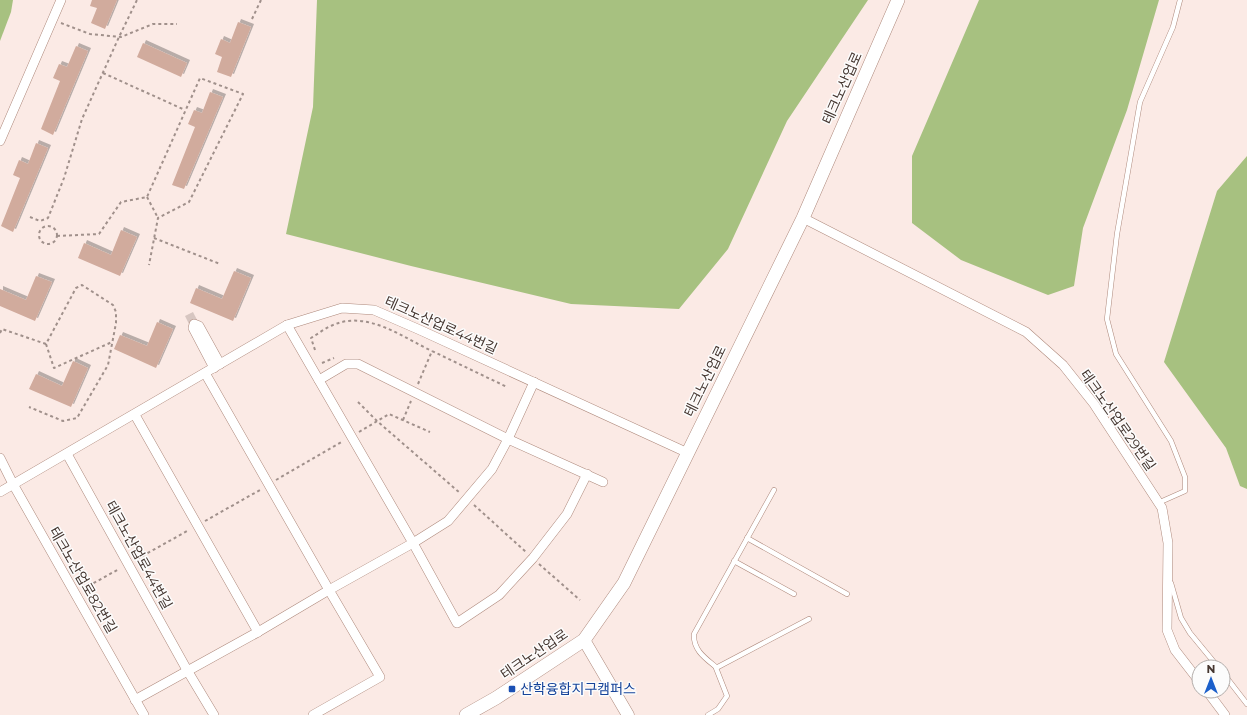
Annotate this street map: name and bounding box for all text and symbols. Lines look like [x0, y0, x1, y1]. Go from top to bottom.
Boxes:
street label: 테크노산업로 [818, 49, 866, 127]
street label: 테크노산업로44번길 [382, 292, 500, 358]
street label: 테크노산업로 [680, 342, 730, 420]
street label: 테크노산업로29번길 [1076, 366, 1160, 474]
street label: 테크노산업로44번길 [102, 497, 176, 613]
street label: 테크노산업로82번길 [45, 524, 121, 636]
street label: 테크노산업로 [497, 625, 571, 683]
north arrow [1191, 659, 1231, 699]
text: N [1207, 662, 1215, 676]
place label: 산학융합지구캠퍼스 [520, 680, 636, 698]
marker: 산학융합지구캠퍼스 [507, 684, 517, 694]

